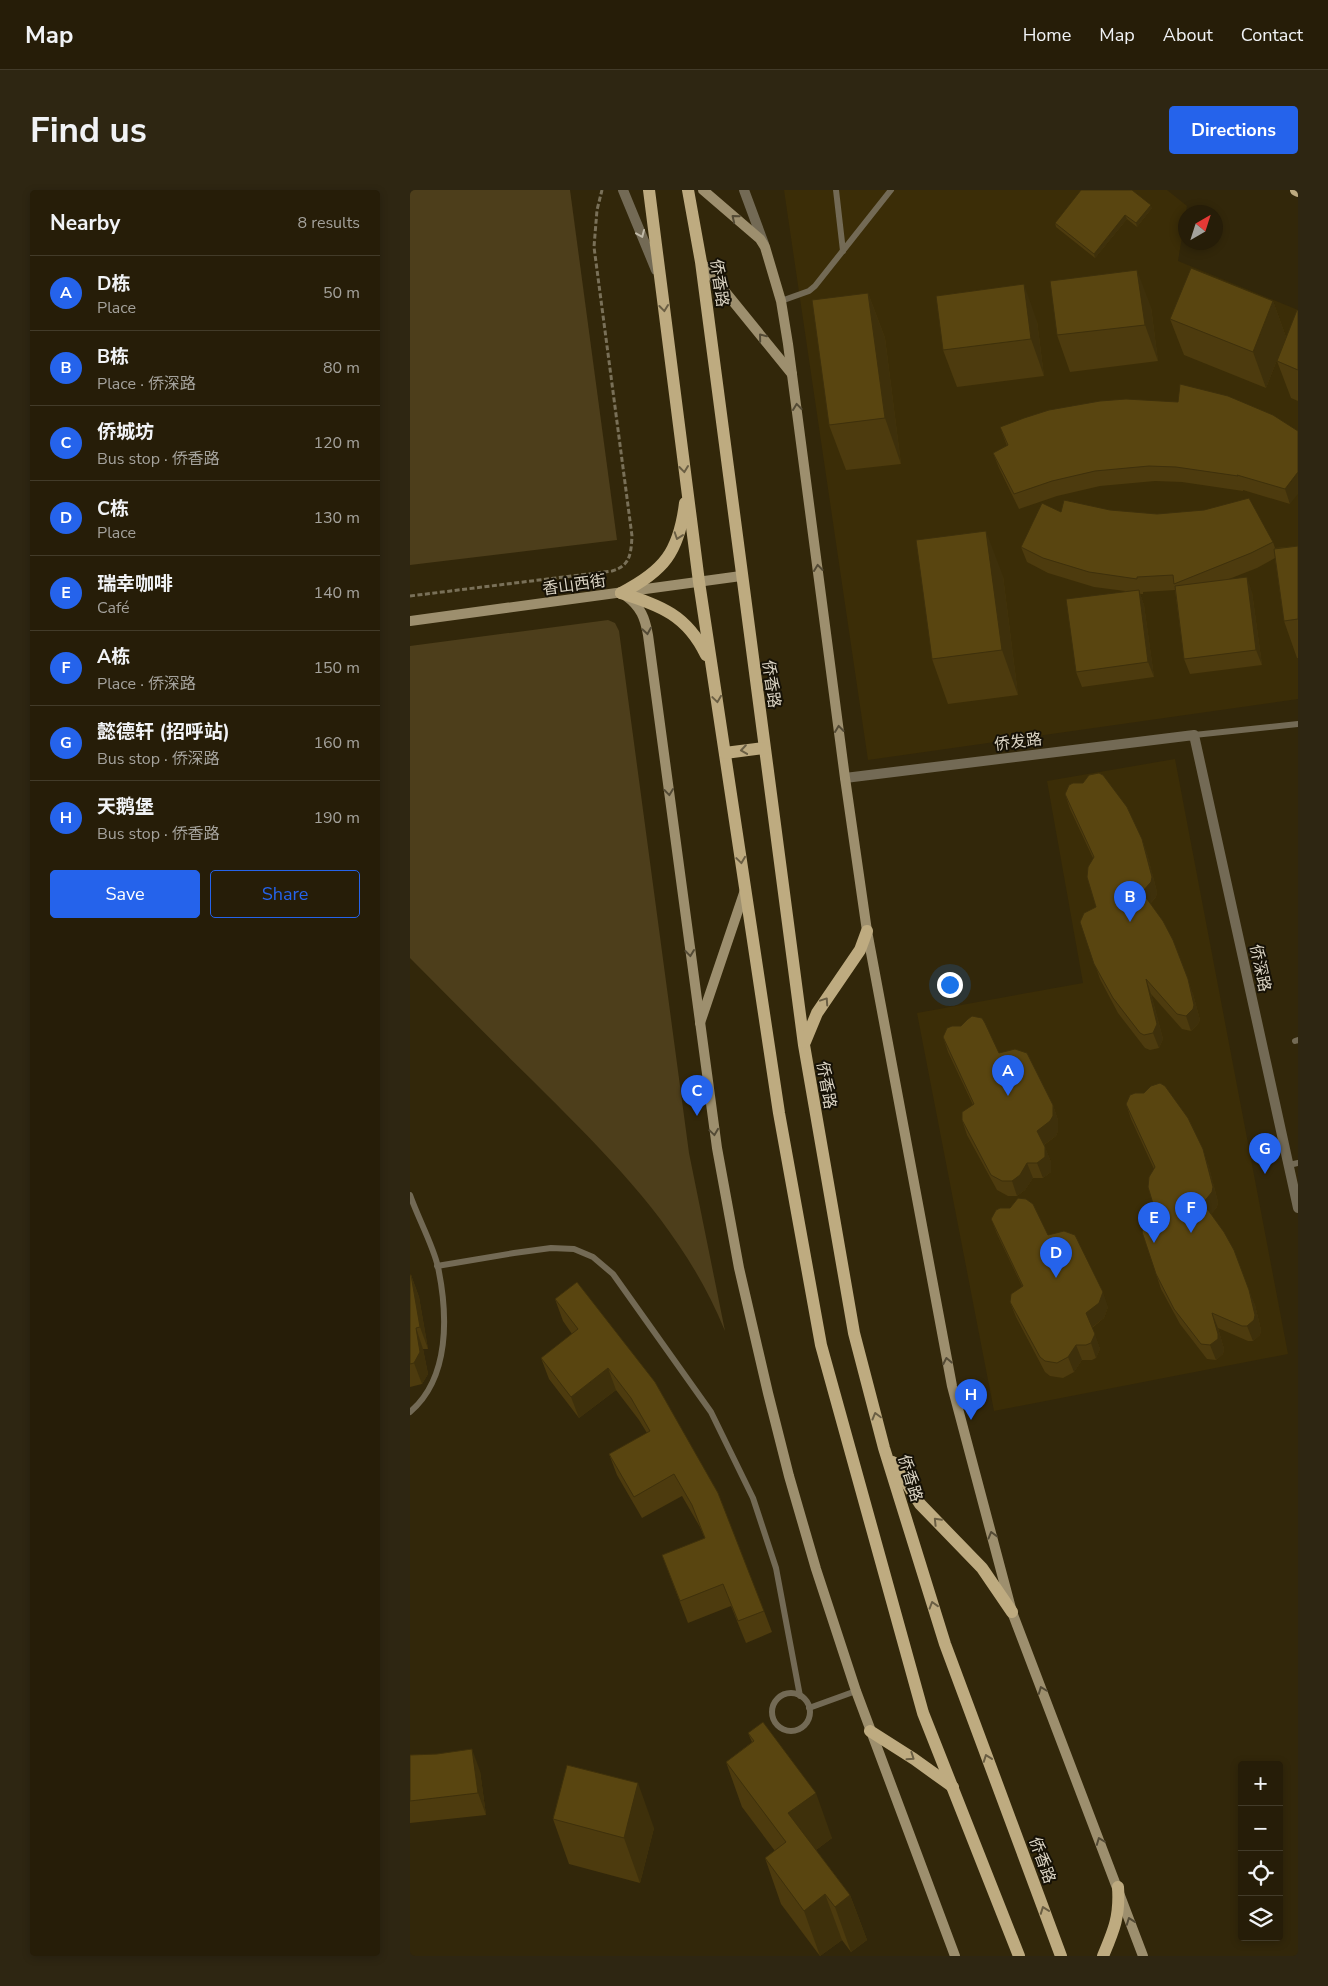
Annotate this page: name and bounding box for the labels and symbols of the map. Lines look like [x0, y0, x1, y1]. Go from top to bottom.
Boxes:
north arrow [1178, 205, 1223, 250]
one-way arrow [732, 215, 741, 223]
one-way arrow [635, 229, 646, 238]
street label: 侨香路 [705, 258, 733, 308]
one-way arrow [658, 303, 668, 312]
one-way arrow [759, 334, 768, 343]
one-way arrow [792, 403, 803, 411]
one-way arrow [679, 465, 689, 473]
one-way arrow [674, 531, 684, 540]
one-way arrow [813, 564, 823, 572]
street label: 香山西街 [541, 570, 607, 600]
one-way arrow [642, 627, 652, 636]
street label: 侨香路 [757, 659, 785, 709]
one-way arrow [711, 695, 721, 704]
one-way arrow [834, 725, 845, 733]
street label: 侨发路 [993, 728, 1043, 756]
one-way arrow [740, 745, 749, 755]
one-way arrow [663, 788, 673, 797]
one-way arrow [735, 856, 745, 864]
pin: B [1114, 881, 1146, 922]
street label: 侨深路 [1244, 942, 1276, 994]
one-way arrow [684, 949, 694, 958]
your location [937, 972, 963, 998]
one-way arrow [819, 997, 828, 1006]
pin: A [992, 1055, 1024, 1096]
street label: 侨香路 [811, 1060, 841, 1111]
pin: C [681, 1075, 713, 1116]
one-way arrow [709, 1127, 719, 1136]
pin: G [1249, 1133, 1281, 1174]
pin: F [1175, 1192, 1207, 1233]
pin: E [1138, 1202, 1170, 1243]
pin: D [1040, 1237, 1072, 1278]
one-way arrow [943, 1357, 953, 1365]
pin: H [955, 1379, 987, 1420]
one-way arrow [871, 1412, 881, 1420]
street label: 侨香路 [893, 1452, 928, 1504]
one-way arrow [934, 1517, 943, 1526]
one-way arrow [987, 1531, 998, 1540]
one-way arrow [929, 1601, 939, 1609]
one-way arrow [1038, 1686, 1048, 1695]
one-way arrow [906, 1751, 915, 1760]
one-way arrow [983, 1754, 993, 1763]
street label: 侨香路 [1024, 1834, 1061, 1887]
one-way arrow [1096, 1838, 1106, 1846]
one-way arrow [1040, 1906, 1050, 1915]
one-way arrow [1126, 1918, 1136, 1926]

